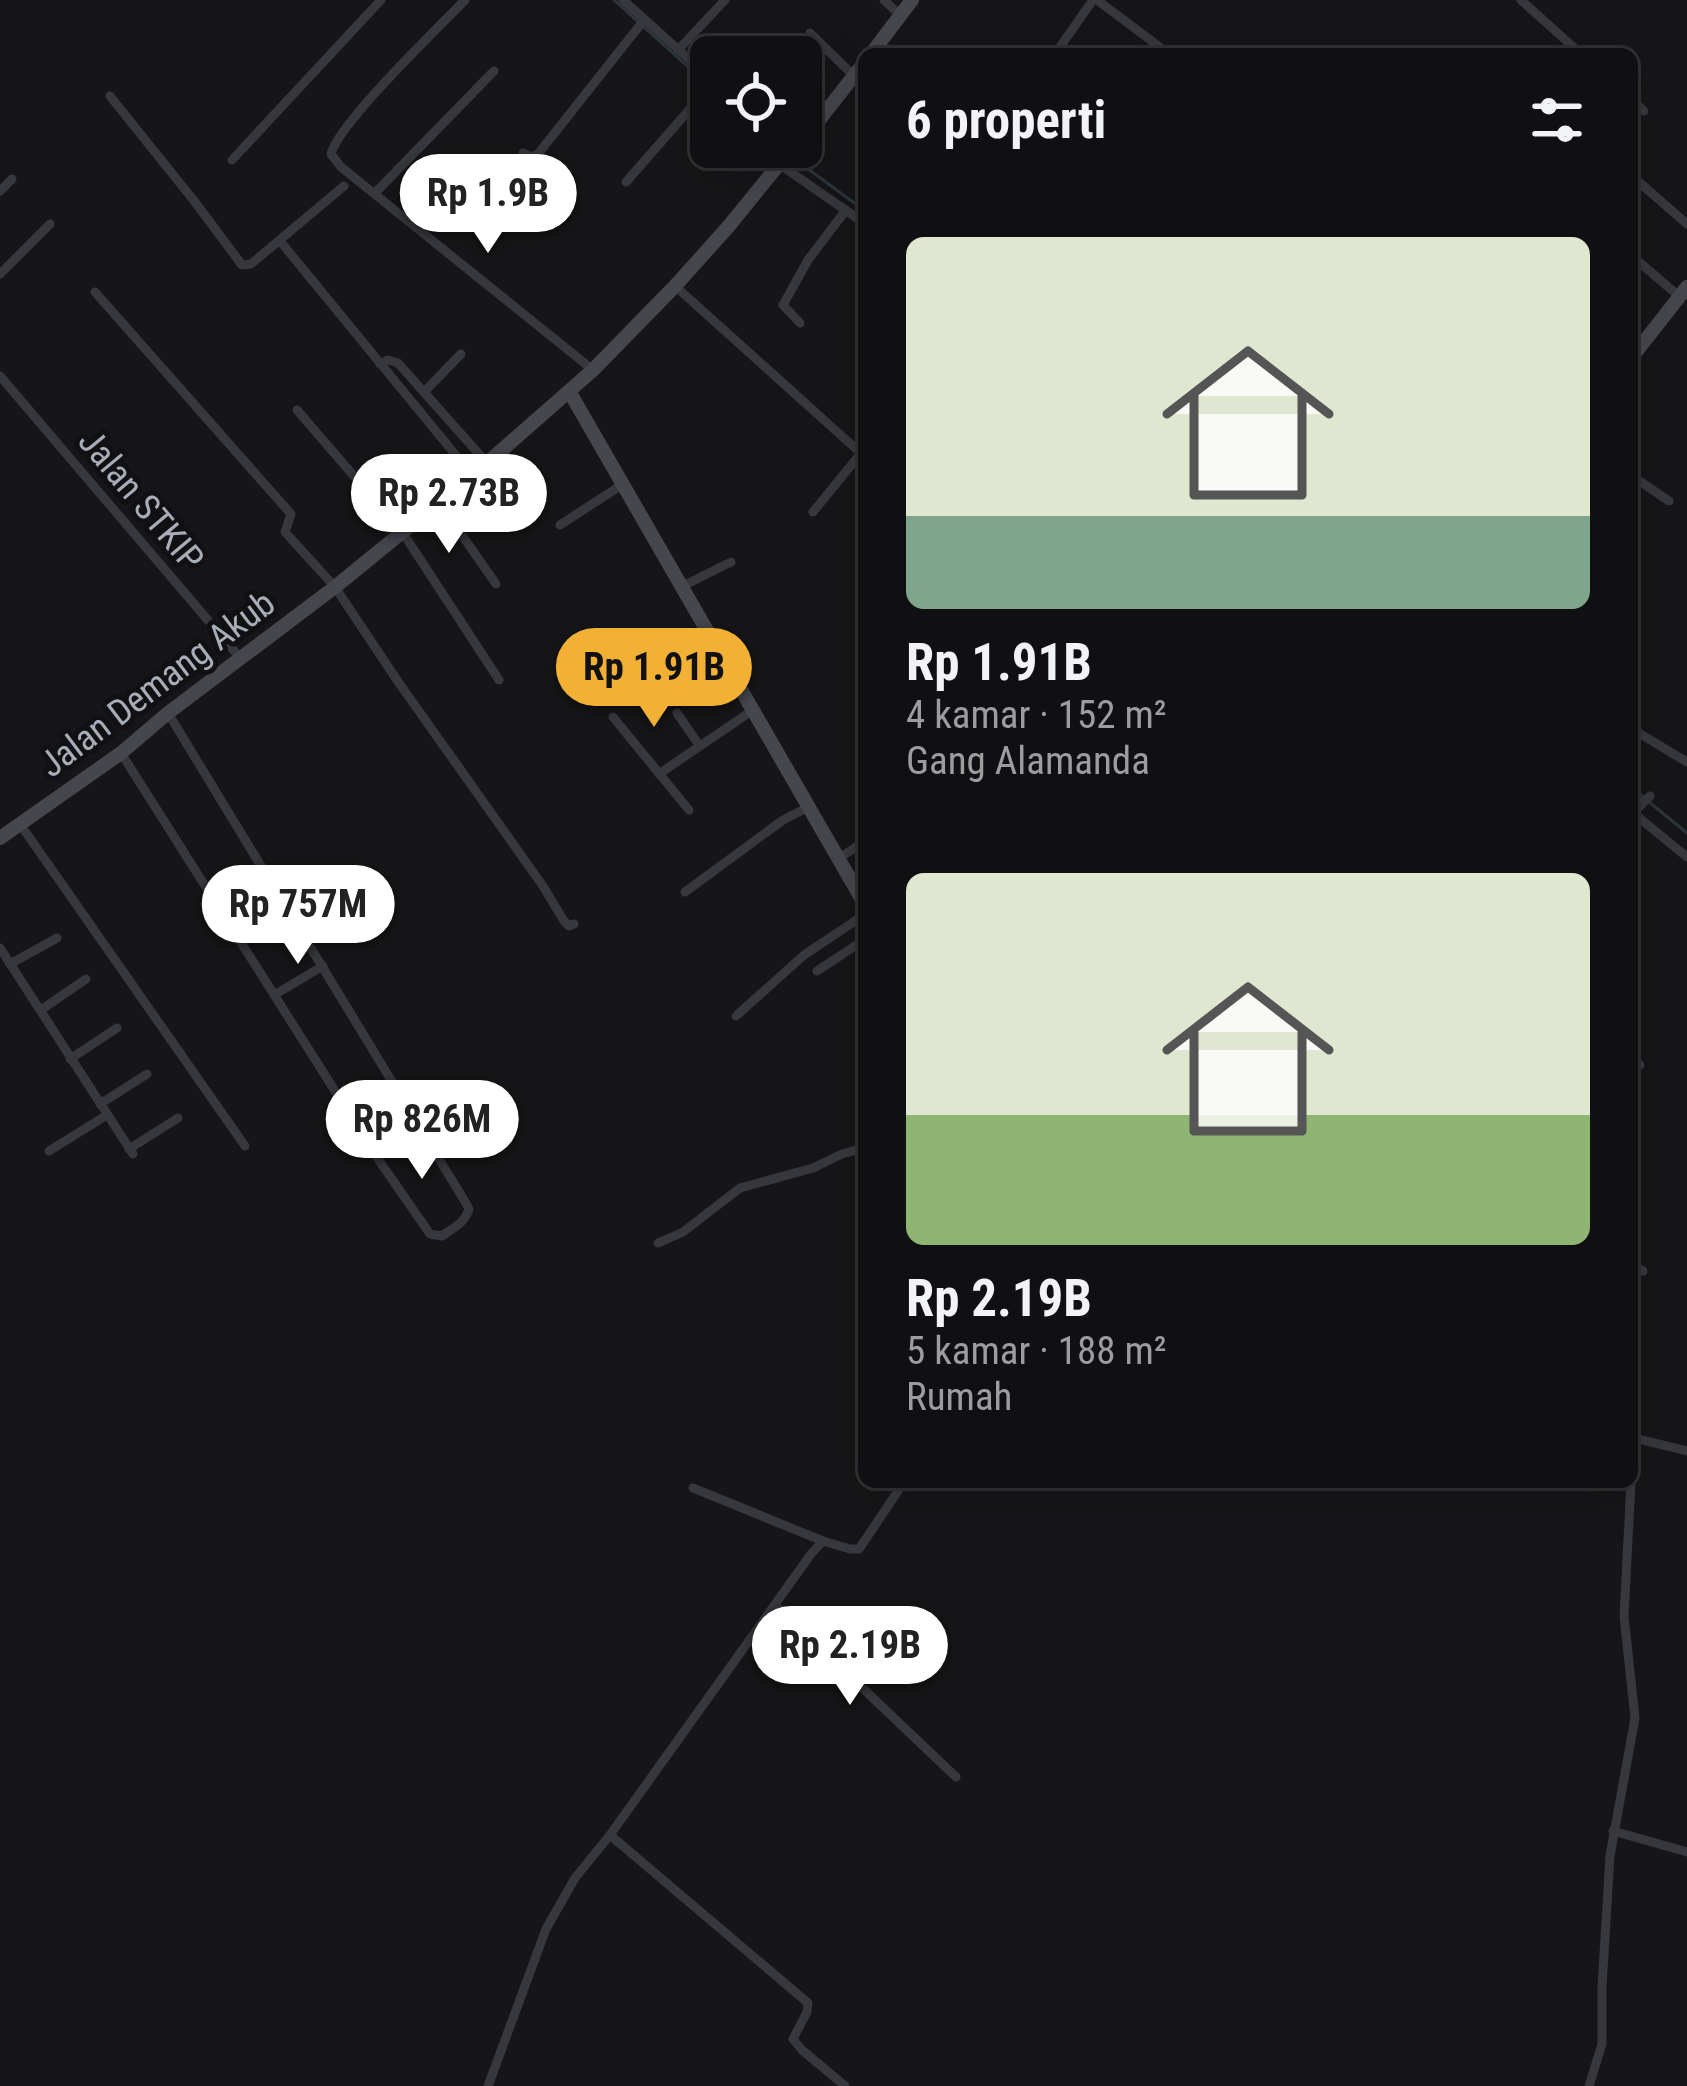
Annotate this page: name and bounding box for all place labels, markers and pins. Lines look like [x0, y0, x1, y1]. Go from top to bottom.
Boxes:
pin: Rp 1.9B [377, 154, 599, 256]
pin: Rp 2.73B [325, 454, 573, 556]
pin: Rp 1.91B [530, 628, 778, 730]
pin: Rp 757M [187, 865, 409, 967]
pin: Rp 826M [311, 1080, 533, 1182]
pin: Rp 2.19B [726, 1606, 974, 1708]

